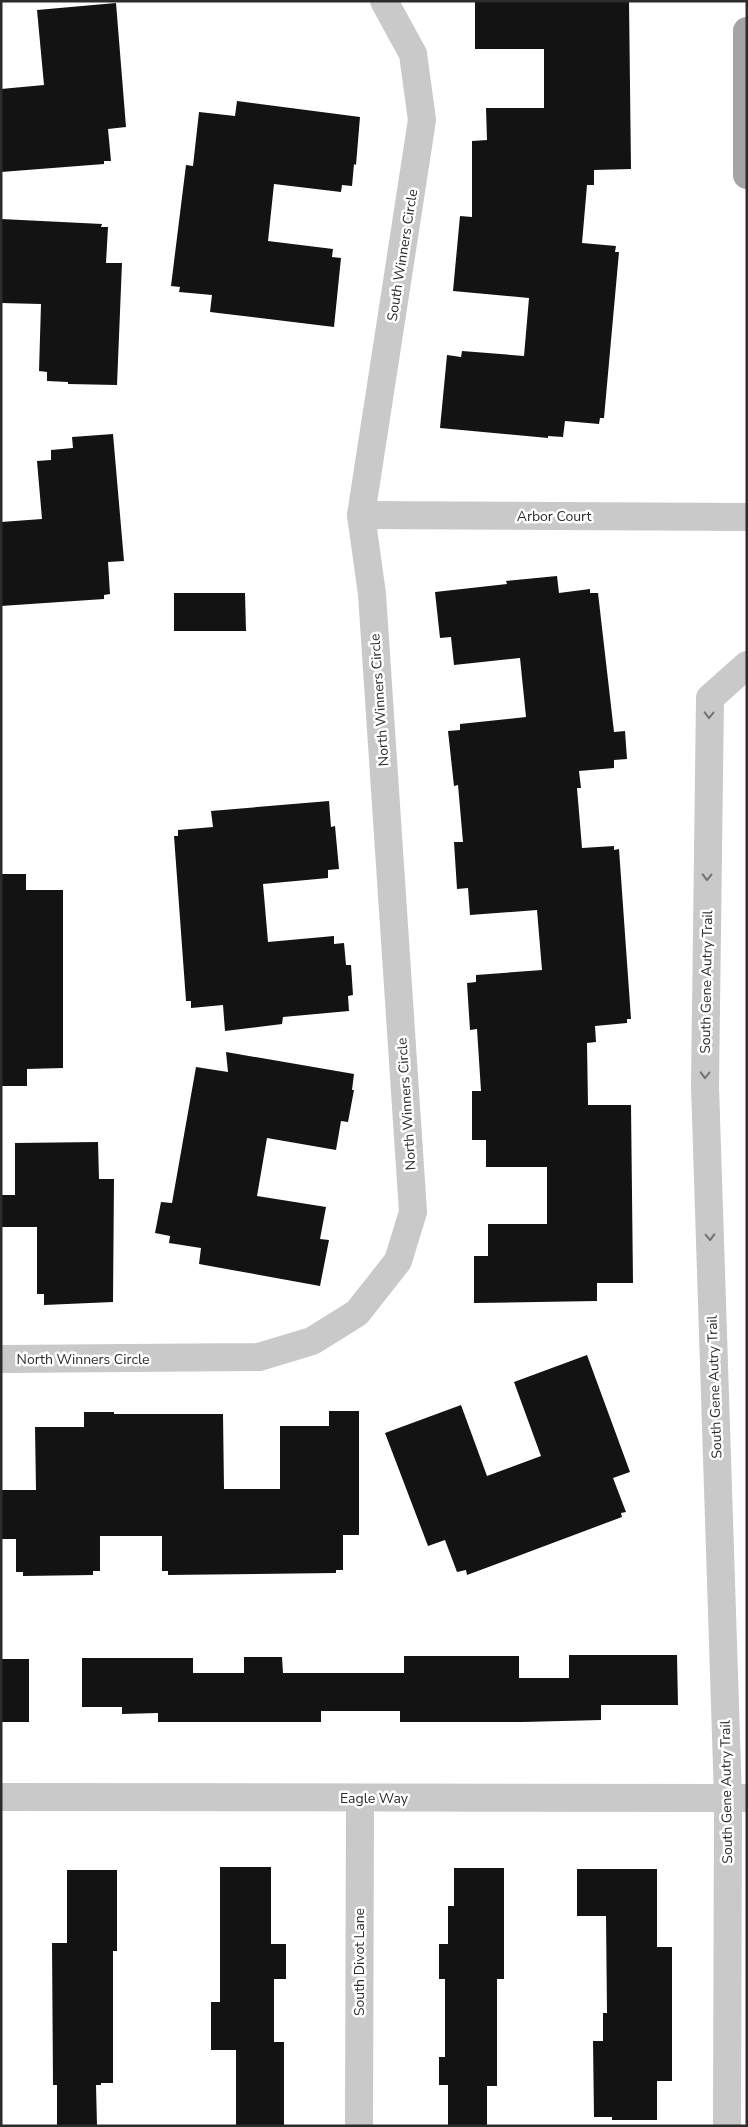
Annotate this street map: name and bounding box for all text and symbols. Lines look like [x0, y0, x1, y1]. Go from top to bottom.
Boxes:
street label: South Winners Circle [383, 188, 422, 323]
street label: Arbor Court [517, 507, 591, 526]
street label: North Winners Circle [365, 633, 394, 767]
one-way arrow [704, 711, 714, 719]
one-way arrow [702, 873, 713, 881]
street label: South Gene Autry Trail [696, 909, 717, 1054]
street label: North Winners Circle [392, 1037, 421, 1171]
one-way arrow [700, 1071, 710, 1079]
one-way arrow [704, 1233, 715, 1241]
street label: South Gene Autry Trail [702, 1314, 726, 1459]
street label: North Winners Circle [17, 1350, 149, 1369]
street label: South Gene Autry Trail [716, 1719, 737, 1864]
street label: Eagle Way [340, 1789, 409, 1808]
street label: South Divot Lane [350, 1908, 369, 2016]

